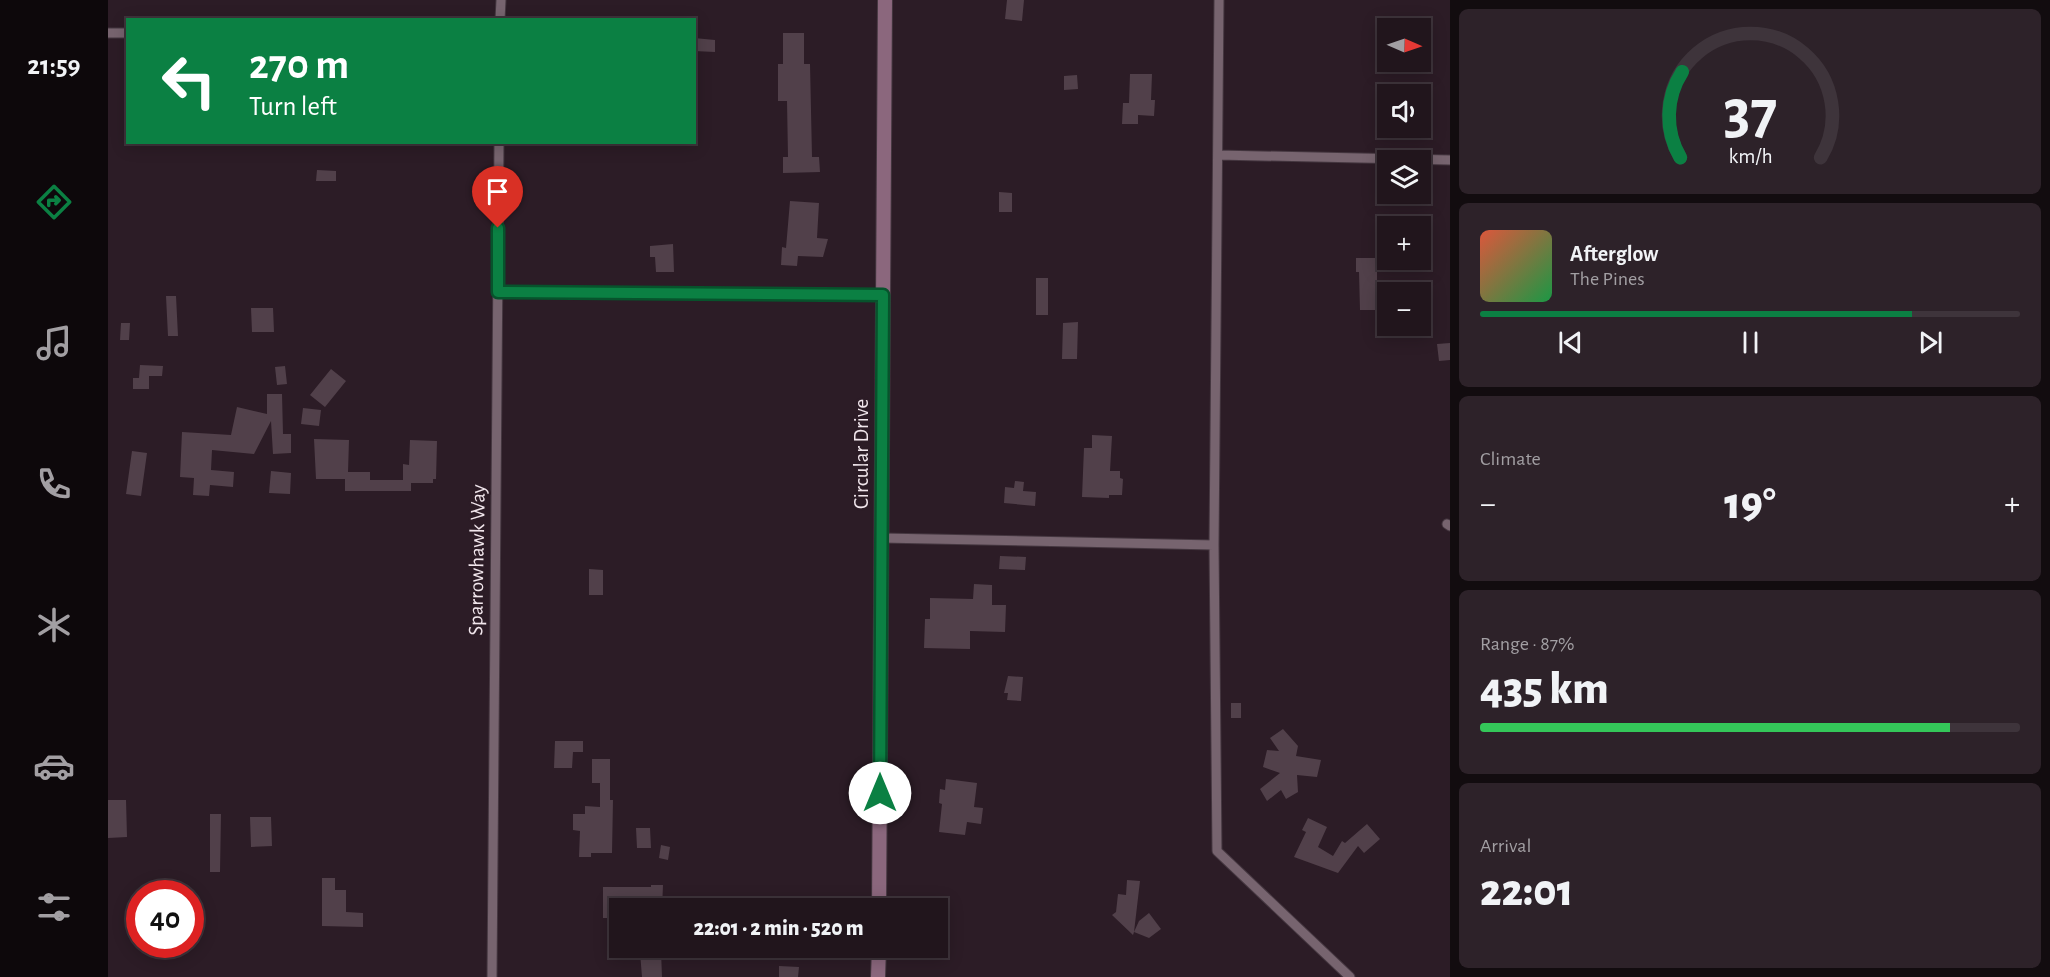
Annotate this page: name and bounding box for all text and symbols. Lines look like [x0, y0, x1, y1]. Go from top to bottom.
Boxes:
north arrow [1377, 18, 1431, 72]
map controls [1377, 18, 1431, 336]
icon: left [150, 42, 228, 120]
text: 270 m [249, 44, 349, 86]
text: 21:59 [27, 52, 81, 79]
text: 37 [1723, 82, 1777, 144]
button: sound [1377, 84, 1431, 138]
text: Turn left [249, 93, 337, 120]
text: km/h [1728, 147, 1772, 168]
button: layers [1377, 150, 1431, 204]
pin [472, 166, 523, 228]
icon: arrive [481, 175, 514, 208]
icon: directions [33, 181, 75, 223]
button: + [1377, 216, 1431, 270]
text: Afterglow [1570, 243, 1658, 265]
text: The Pines [1570, 269, 1645, 289]
button: − [1377, 282, 1431, 336]
icon: music [33, 322, 75, 364]
icon: previous [1554, 326, 1587, 359]
icon: pause [1734, 326, 1767, 359]
icon: next [1914, 326, 1947, 359]
street label: Circular Drive [851, 399, 872, 509]
text: Climate [1480, 449, 1541, 469]
icon: phone [33, 463, 75, 505]
text: 19° [1724, 482, 1776, 527]
street label: Sparrowhawk Way [465, 484, 489, 636]
text: − [1480, 488, 1496, 521]
text: + [2004, 488, 2020, 521]
icon: climate [33, 604, 75, 646]
text: Range · 87% [1480, 634, 1575, 654]
text: 435 km [1480, 667, 1609, 712]
icon: car [33, 745, 75, 787]
position arrow [848, 761, 912, 825]
text: Arrival [1480, 836, 1531, 856]
text: 22:01 [1480, 869, 1573, 914]
speed limit sign: 40 [126, 880, 204, 958]
icon: filters [33, 886, 75, 928]
text: 22:01 · 2 min · 520 m [693, 917, 864, 939]

